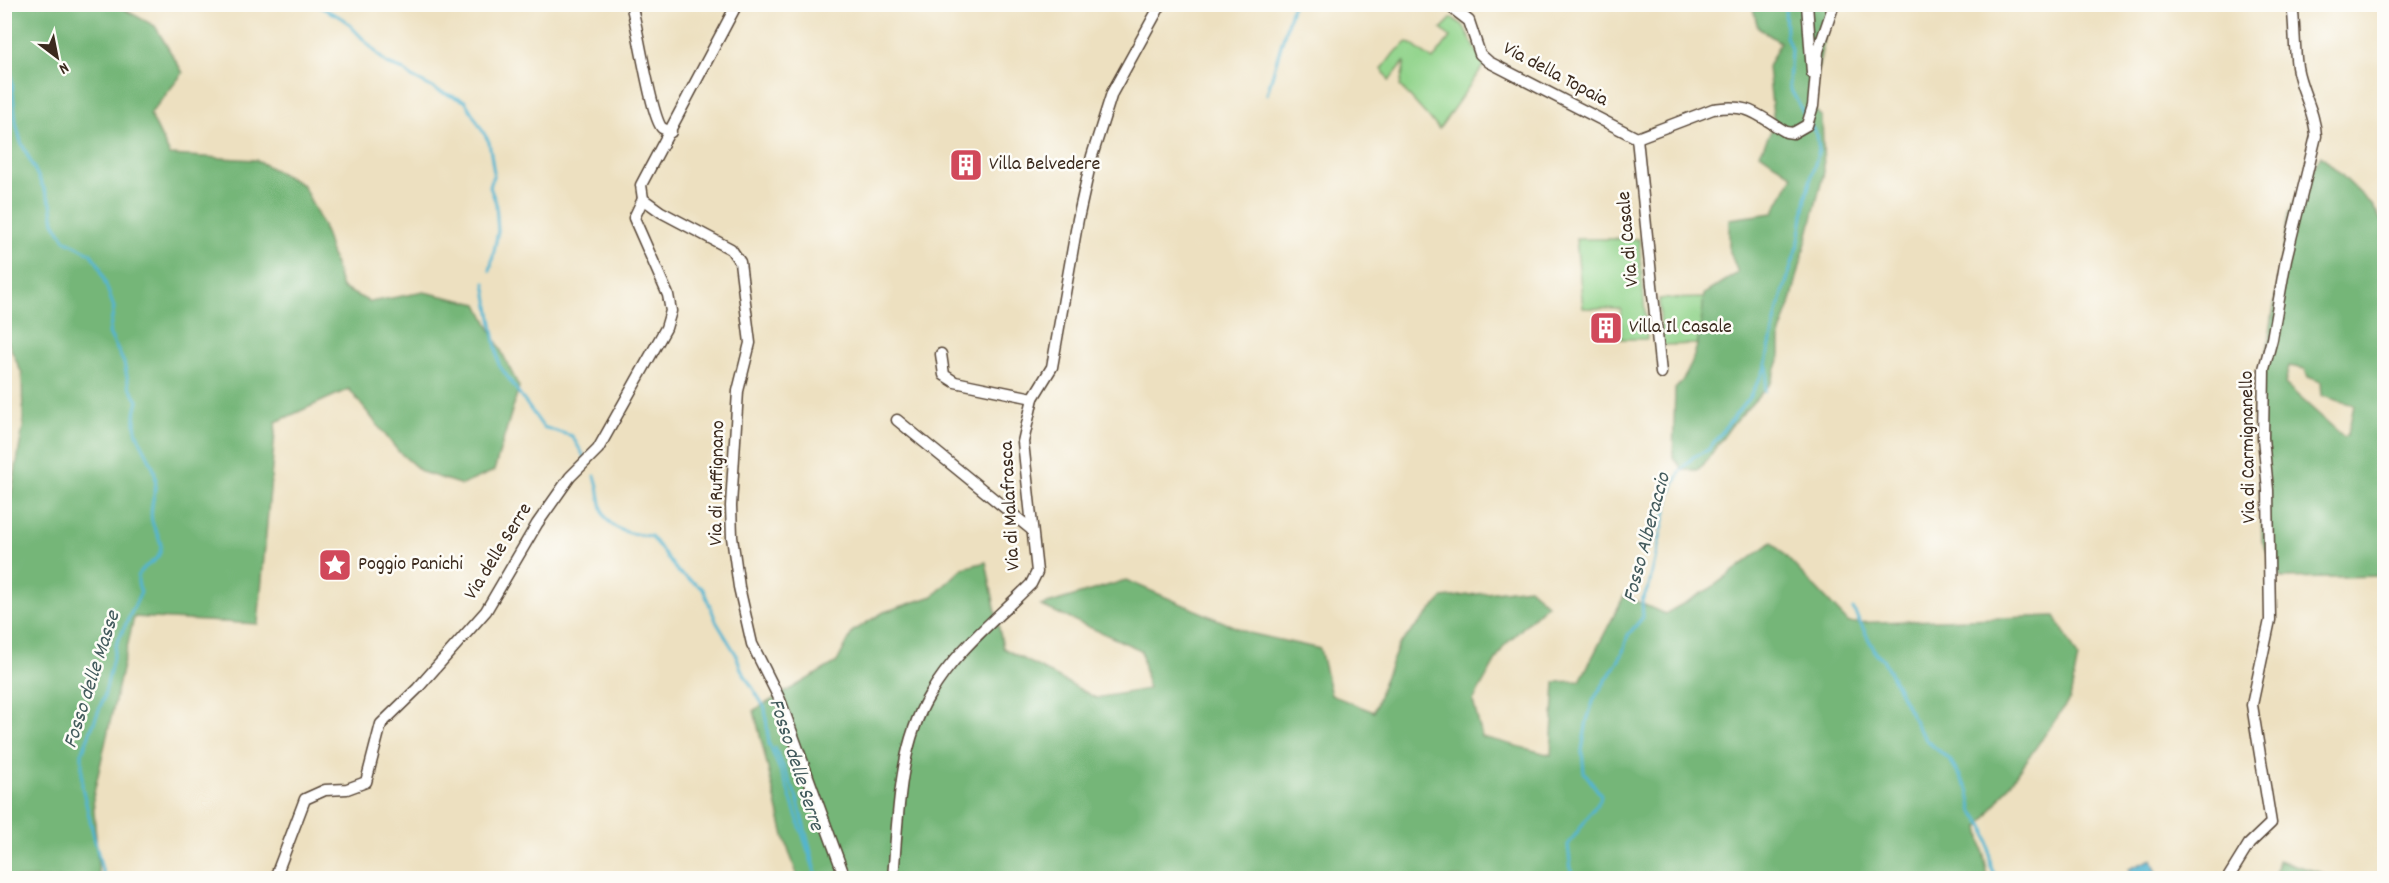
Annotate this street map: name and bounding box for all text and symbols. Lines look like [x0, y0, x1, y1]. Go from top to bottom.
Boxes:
north arrow [27, 27, 87, 87]
street label: Via della Topaia [1497, 35, 1613, 115]
text: N [54, 56, 73, 79]
building icon: Villa Belvedere [948, 147, 984, 183]
place label: Villa Belvedere [989, 151, 1101, 179]
street label: Via di Casale [1611, 190, 1647, 288]
building icon: Villa Il Casale [1588, 310, 1624, 346]
place label: Villa Il Casale [1629, 314, 1732, 342]
street label: Via di Carmignanello [2234, 370, 2264, 524]
street label: Via di Ruffignano [703, 420, 733, 546]
street label: Via di Malafrasca [994, 440, 1028, 572]
water label: Fosso Alberaccio [1616, 468, 1680, 606]
street label: Via delle Serre [458, 498, 540, 606]
place icon: Poggio Panichi [317, 547, 353, 583]
place label: Poggio Panichi [358, 551, 463, 579]
water label: Fosso delle Masse [57, 606, 130, 753]
water label: Fosso delle Serre [760, 695, 831, 836]

